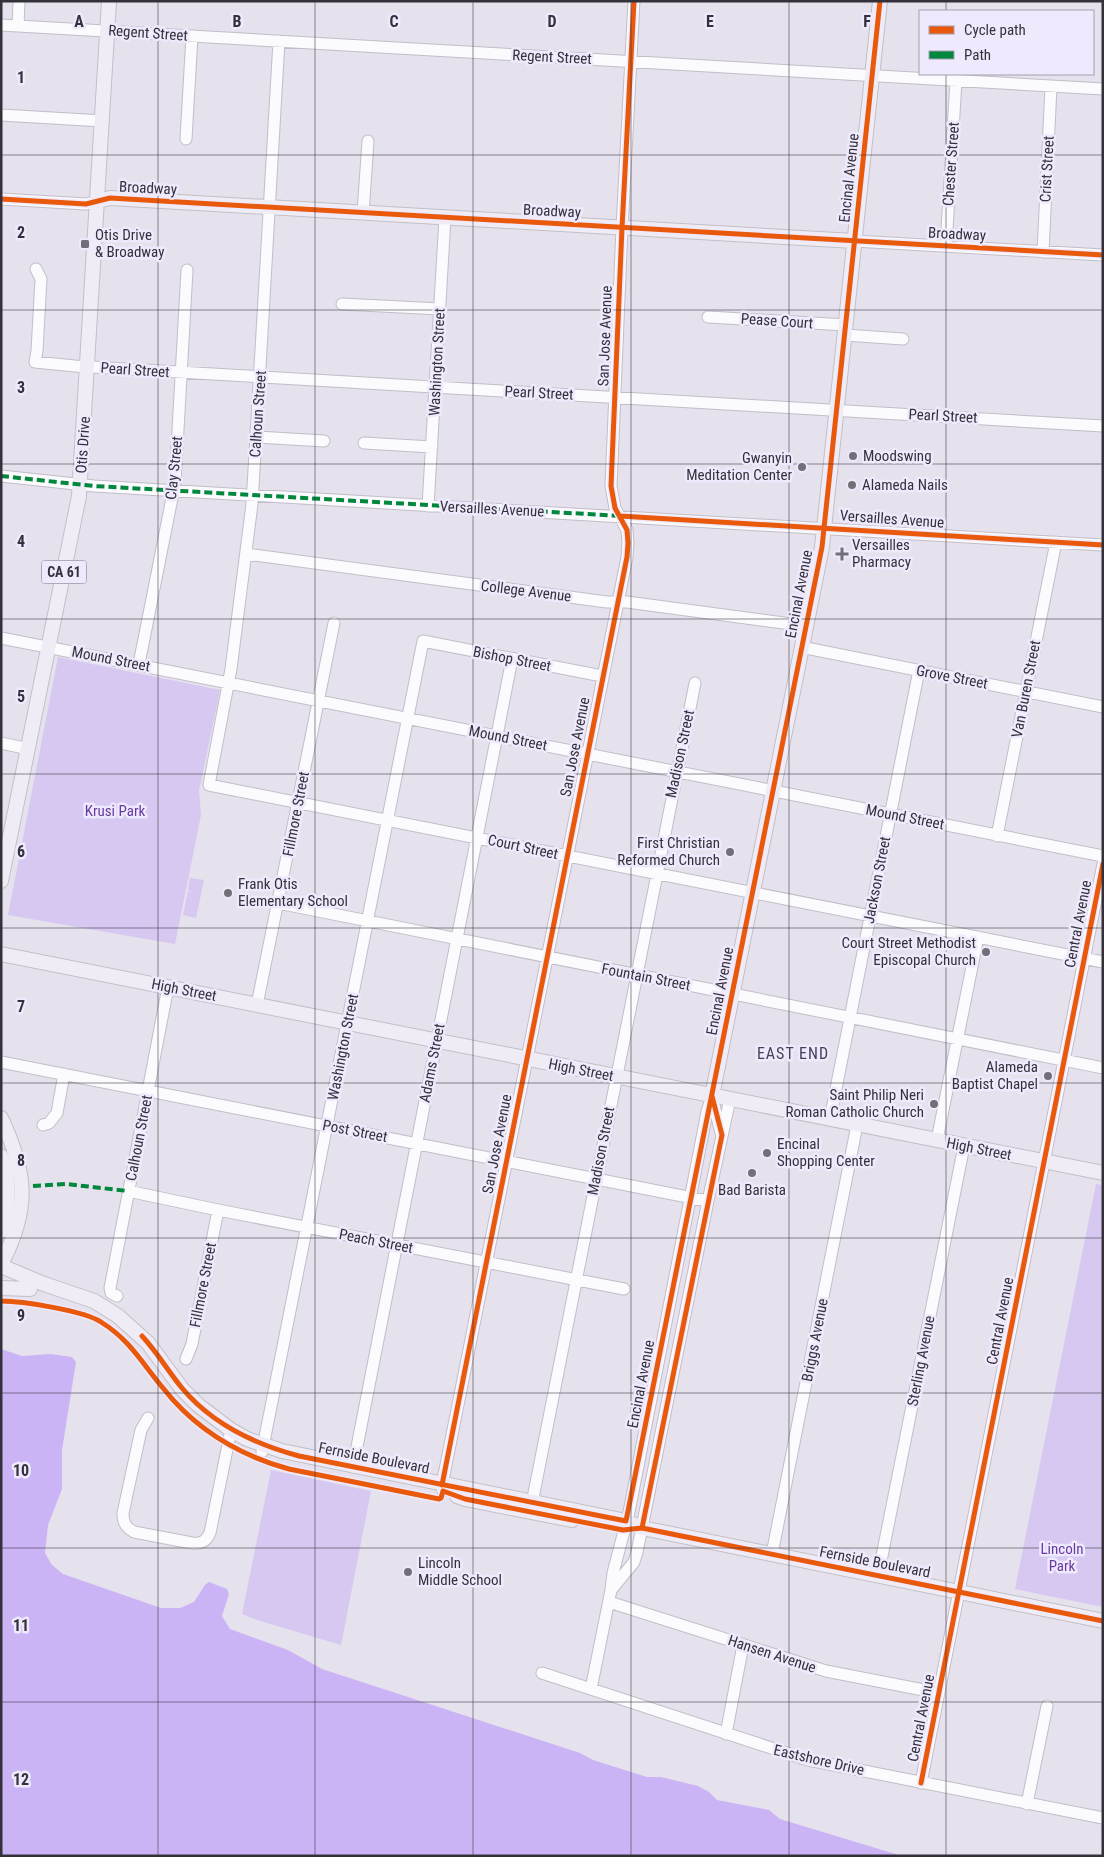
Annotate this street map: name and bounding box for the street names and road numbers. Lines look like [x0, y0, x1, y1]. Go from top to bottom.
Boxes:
street label: Regent Street [108, 21, 188, 45]
street label: Regent Street [512, 46, 592, 68]
street label: Chester Street [939, 121, 963, 207]
street label: Encinal Avenue [835, 132, 863, 224]
street label: Crist Street [1036, 135, 1058, 203]
street label: Broadway [119, 177, 177, 199]
street label: Broadway [523, 200, 581, 222]
street label: Broadway [928, 223, 986, 245]
street label: San Jose Avenue [594, 285, 616, 387]
street label: Washington Street [425, 307, 449, 417]
street label: Pease Court [740, 309, 814, 333]
street label: Pearl Street [100, 359, 170, 381]
street label: Calhoun Street [246, 370, 270, 458]
street label: Pearl Street [504, 382, 574, 404]
street label: Pearl Street [908, 405, 978, 427]
street label: Otis Drive [72, 416, 94, 474]
street label: Clay Street [162, 435, 186, 501]
street label: Versailles Avenue [439, 497, 545, 521]
street label: Versailles Avenue [839, 506, 945, 532]
street label: Encinal Avenue [782, 548, 816, 640]
road number: CA 61 [42, 560, 86, 584]
street label: College Avenue [480, 577, 572, 605]
street label: Van Buren Street [1008, 639, 1044, 739]
street label: Mound Street [70, 643, 152, 675]
street label: Bishop Street [471, 643, 553, 675]
street label: Grove Street [915, 661, 989, 693]
street label: San Jose Avenue [557, 696, 593, 798]
street label: Madison Street [662, 708, 698, 800]
street label: Mound Street [467, 722, 549, 754]
street label: Fillmore Street [279, 770, 313, 858]
street label: Mound Street [864, 801, 946, 833]
street label: Court Street [486, 831, 560, 863]
street label: Jackson Street [860, 835, 894, 925]
street label: Central Avenue [1061, 879, 1095, 969]
street label: Encinal Avenue [703, 945, 737, 1037]
street label: Fountain Street [600, 960, 692, 994]
street label: High Street [150, 975, 218, 1005]
street label: Washington Street [324, 992, 362, 1102]
street label: Adams Street [416, 1022, 448, 1104]
street label: High Street [547, 1055, 615, 1085]
street label: San Jose Avenue [479, 1093, 515, 1195]
street label: Calhoun Street [122, 1094, 156, 1182]
street label: Madison Street [584, 1105, 618, 1197]
street label: Post Street [321, 1116, 389, 1146]
street label: High Street [945, 1134, 1013, 1164]
street label: Peach Street [337, 1225, 415, 1257]
street label: Fillmore Street [186, 1241, 220, 1329]
street label: Central Avenue [983, 1276, 1017, 1366]
street label: Briggs Avenue [798, 1297, 832, 1383]
street label: Sterling Avenue [903, 1314, 939, 1408]
street label: Encinal Avenue [624, 1338, 658, 1430]
street label: Fernside Boulevard [317, 1438, 431, 1478]
street label: Fernside Boulevard [818, 1542, 932, 1582]
street label: Hansen Avenue [726, 1631, 818, 1677]
street label: Central Avenue [904, 1673, 938, 1763]
street label: Eastshore Drive [772, 1741, 866, 1779]

